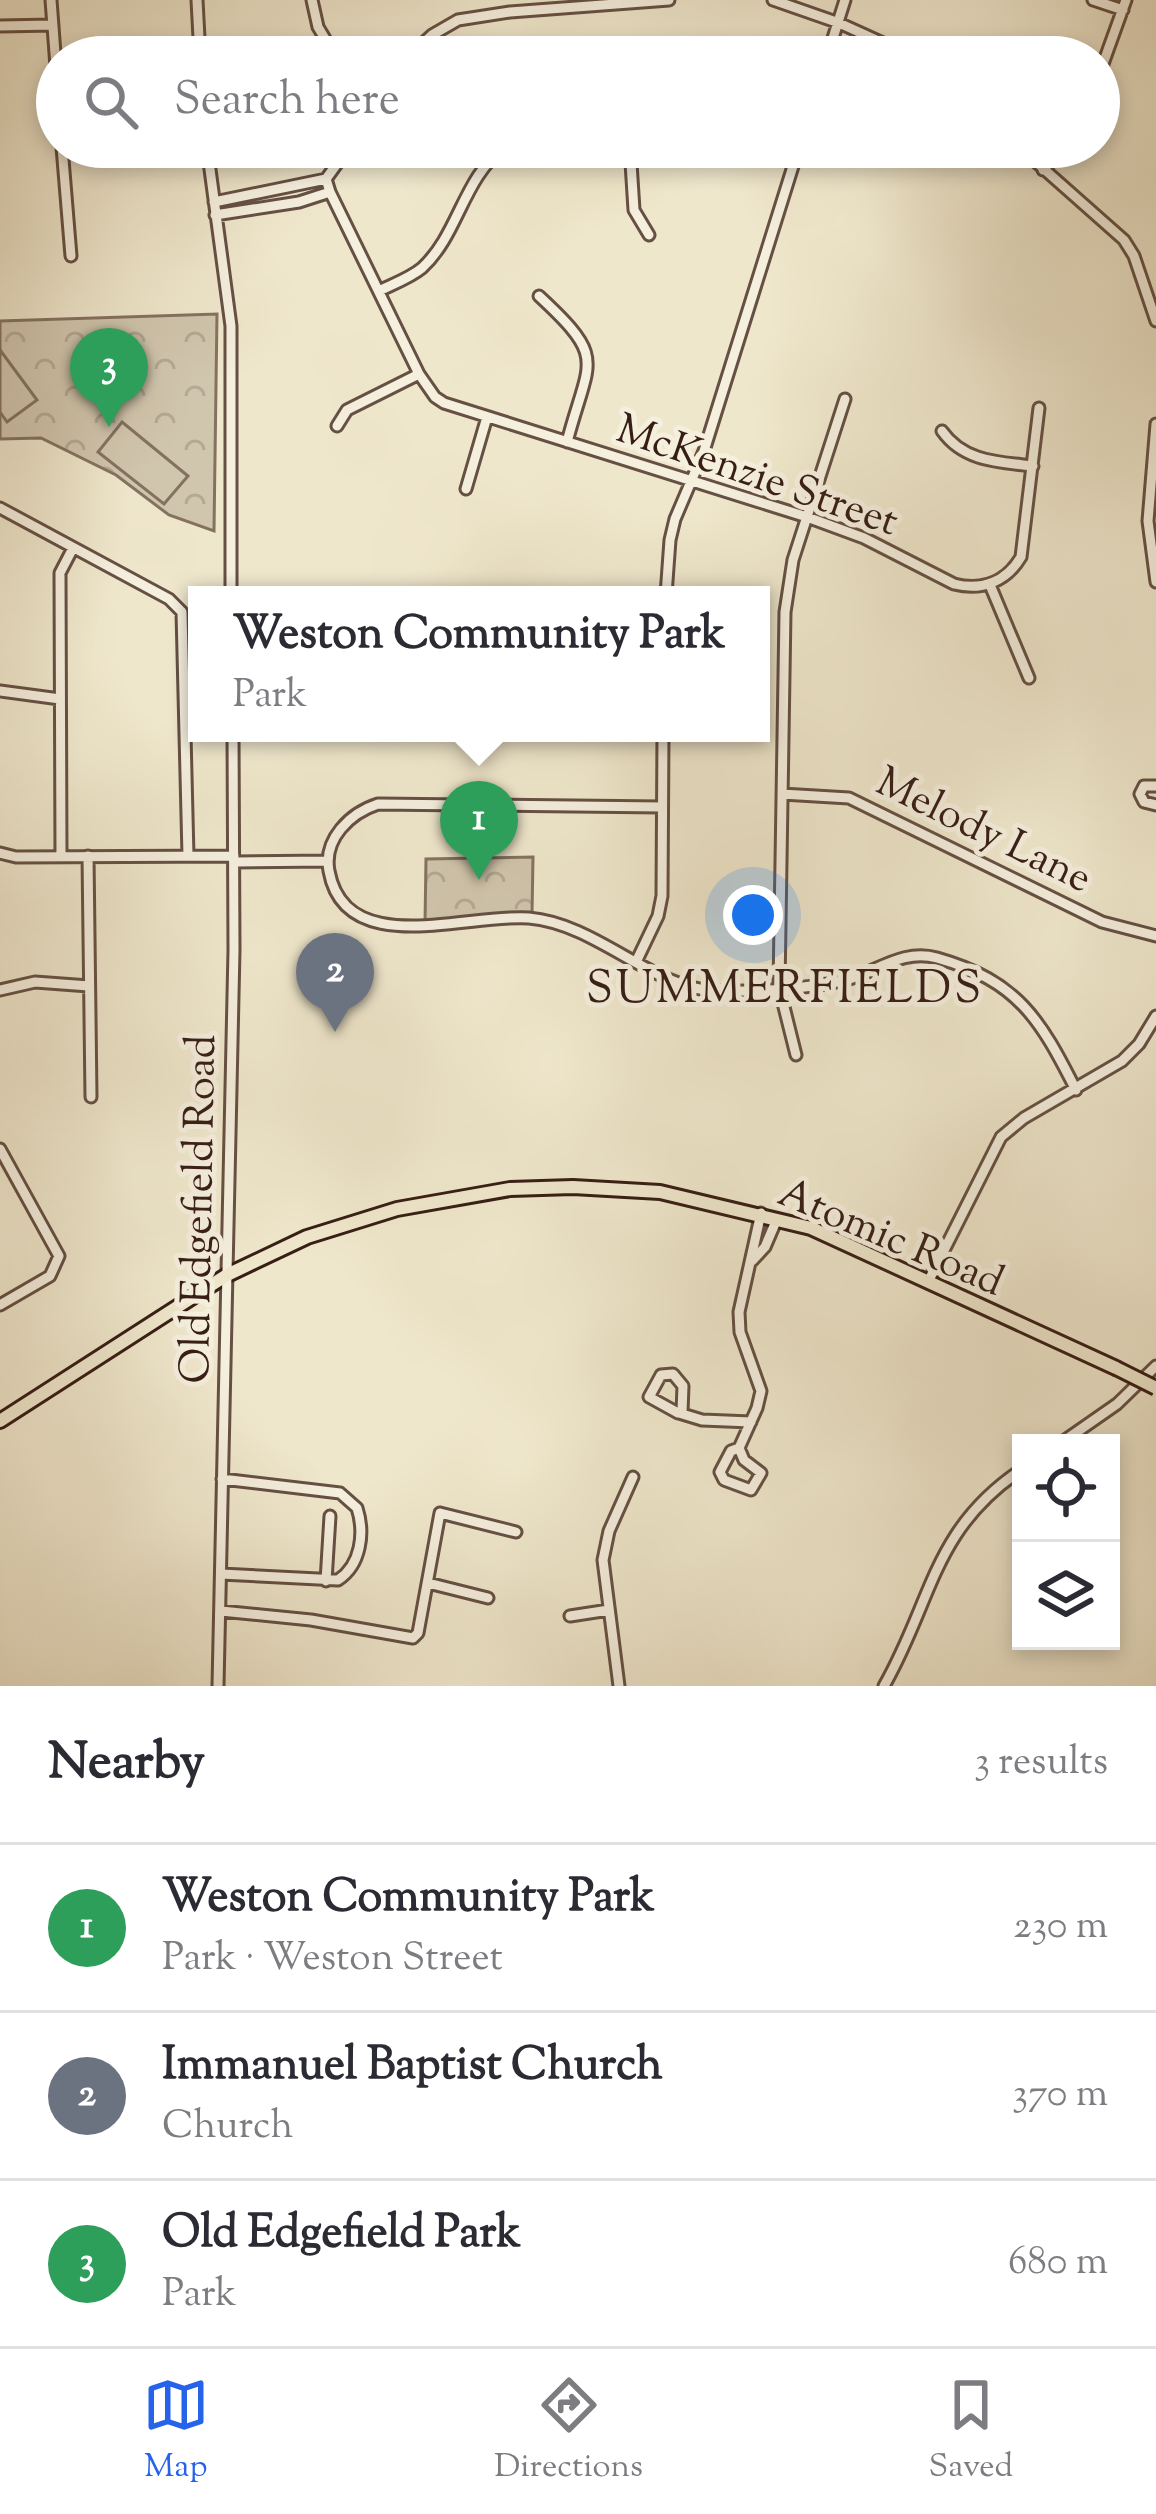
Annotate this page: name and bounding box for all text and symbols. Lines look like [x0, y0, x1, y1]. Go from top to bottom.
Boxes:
search box [36, 36, 1120, 168]
icon: search [78, 69, 144, 135]
text: Search here [174, 70, 400, 135]
pin: 3 [70, 328, 148, 427]
street label: McKenzie Street [607, 401, 905, 554]
popup [188, 586, 770, 742]
text: Weston Community Park [233, 604, 725, 669]
text: Park [233, 669, 307, 725]
street label: Melody Lane [865, 754, 1101, 911]
pin: 1 [440, 781, 518, 880]
your location [723, 885, 783, 945]
pin: 2 [296, 933, 374, 1032]
district label: SUMMERFIELDS [586, 959, 984, 1024]
street label: Old Edgefield Road [168, 1034, 234, 1384]
street label: Atomic Road [768, 1165, 1012, 1314]
map controls [1012, 1434, 1120, 1650]
button: locate [1012, 1434, 1120, 1542]
button: layers [1012, 1542, 1120, 1650]
text: Nearby [48, 1728, 205, 1801]
text: 3 results [974, 1736, 1108, 1792]
text: Weston Community Park [162, 1867, 655, 1932]
text: 1 [80, 1900, 94, 1956]
text: 230 m [1013, 1900, 1108, 1956]
text: Park · Weston Street [162, 1932, 503, 1988]
text: Immanuel Baptist Church [162, 2035, 663, 2100]
text: 2 [78, 2068, 96, 2124]
text: 370 m [1012, 2068, 1108, 2124]
text: Church [162, 2100, 293, 2156]
text: Old Edgefield Park [162, 2203, 521, 2268]
text: 3 [79, 2236, 95, 2292]
text: 680 m [1008, 2236, 1108, 2292]
text: Park [162, 2268, 237, 2324]
tab: Map [143, 2372, 209, 2492]
tab: Directions [494, 2372, 643, 2492]
tab: Saved [929, 2372, 1013, 2492]

